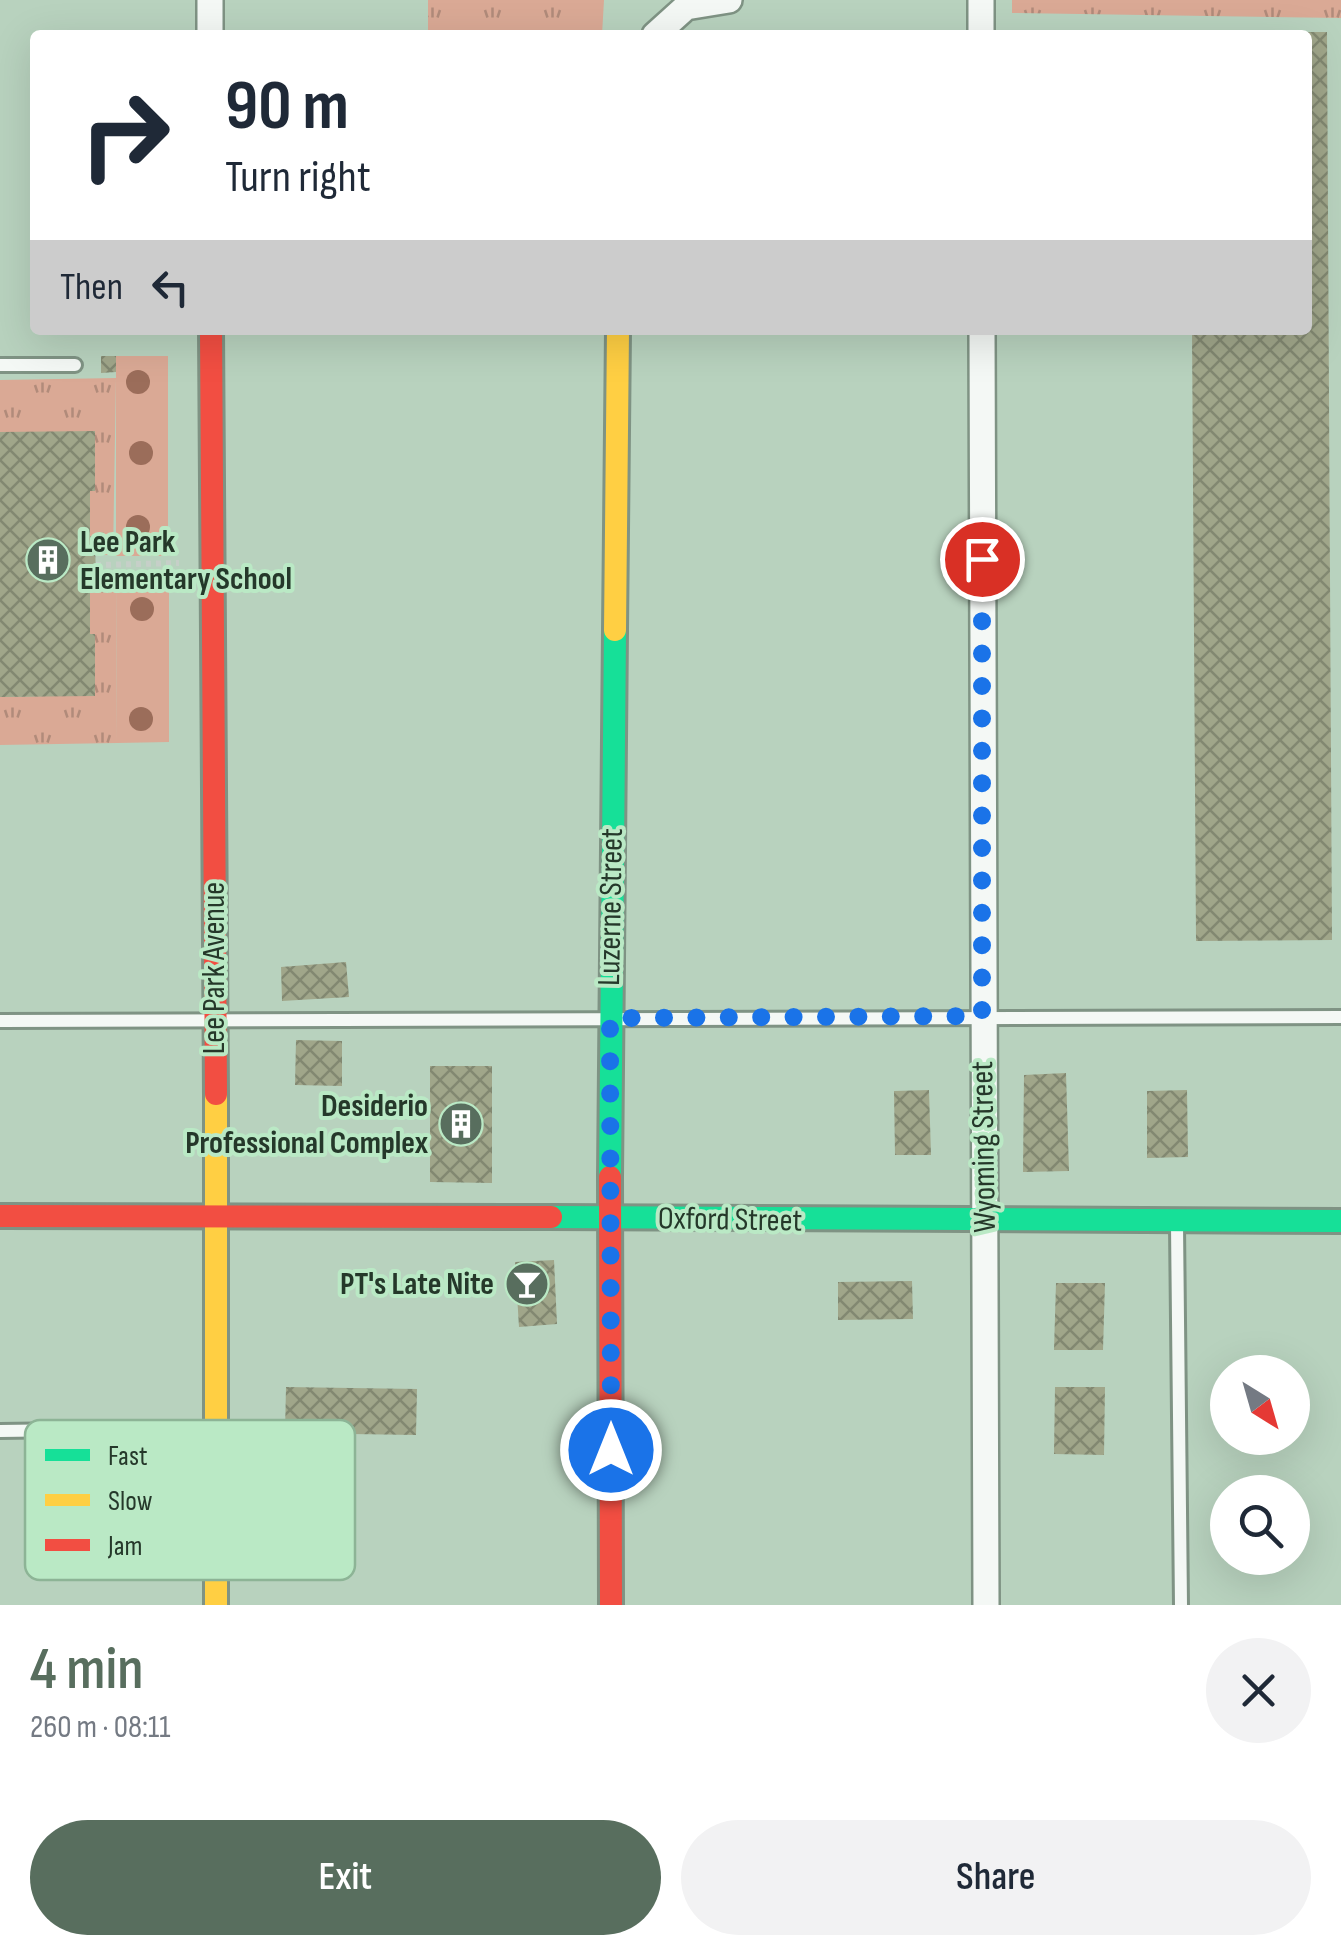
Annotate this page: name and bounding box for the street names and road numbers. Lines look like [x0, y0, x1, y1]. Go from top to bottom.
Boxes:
street label: Luzerne Street [590, 828, 632, 986]
street label: Lee Park Avenue [195, 882, 234, 1054]
street label: Wyoming Street [963, 1061, 1005, 1233]
street label: Oxford Street [658, 1199, 802, 1241]

